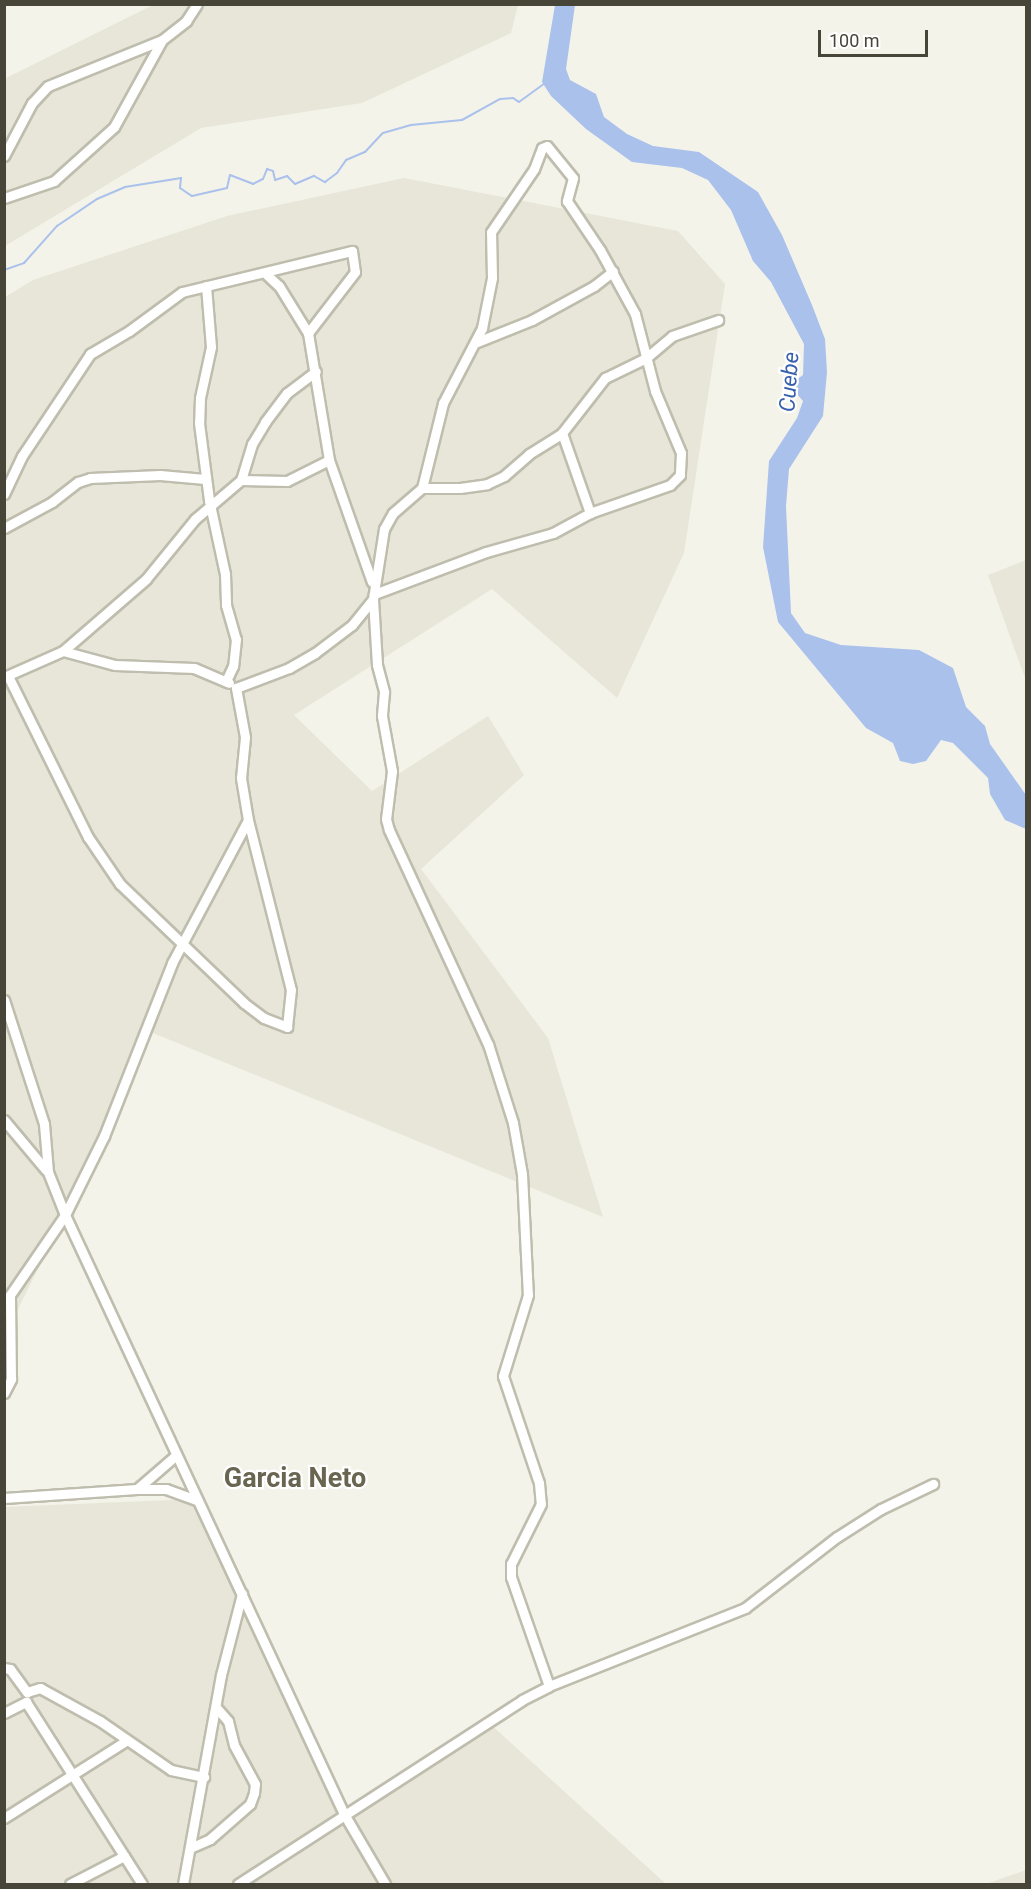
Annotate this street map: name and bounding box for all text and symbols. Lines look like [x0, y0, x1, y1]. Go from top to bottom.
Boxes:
scale bar [821, 18, 930, 56]
text: 100 m [829, 30, 880, 51]
water label: Cuebe [774, 351, 804, 413]
district label: Garcia Neto [224, 1463, 366, 1495]

